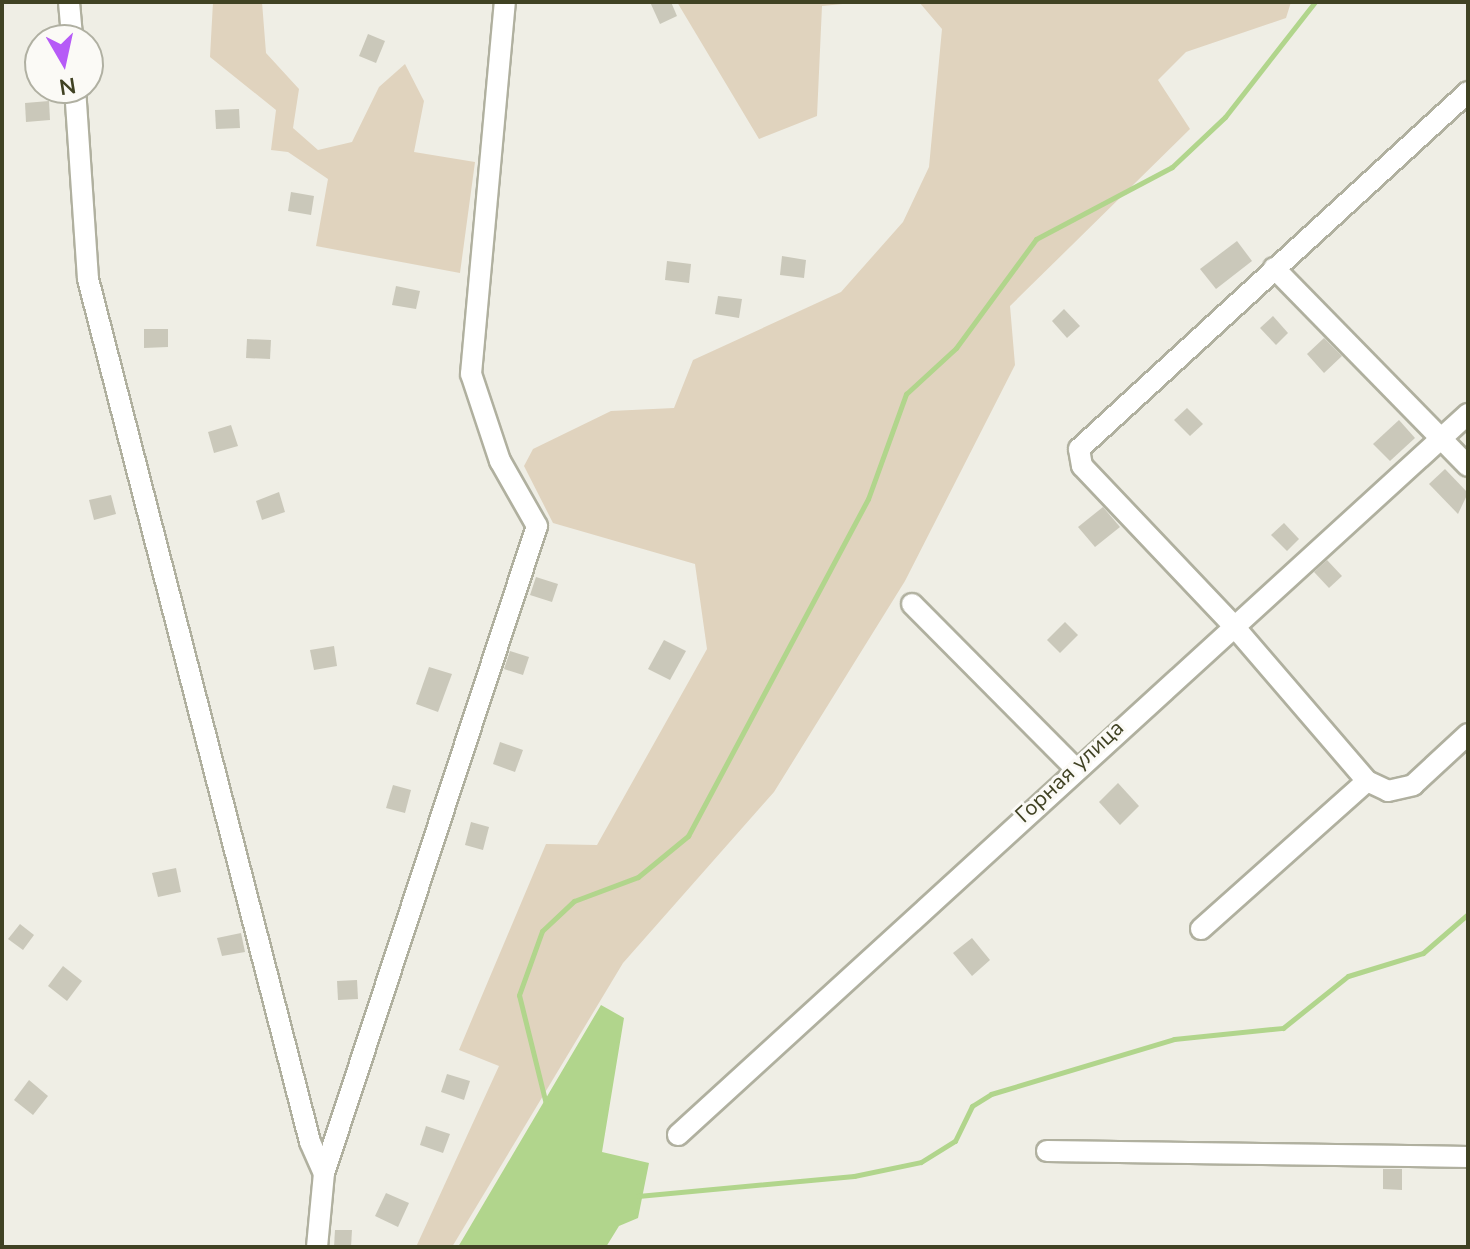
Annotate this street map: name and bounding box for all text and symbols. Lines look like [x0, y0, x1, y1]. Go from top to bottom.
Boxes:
north arrow [24, 24, 104, 104]
text: N [57, 70, 78, 102]
street label: Горная улица [1010, 715, 1130, 829]

